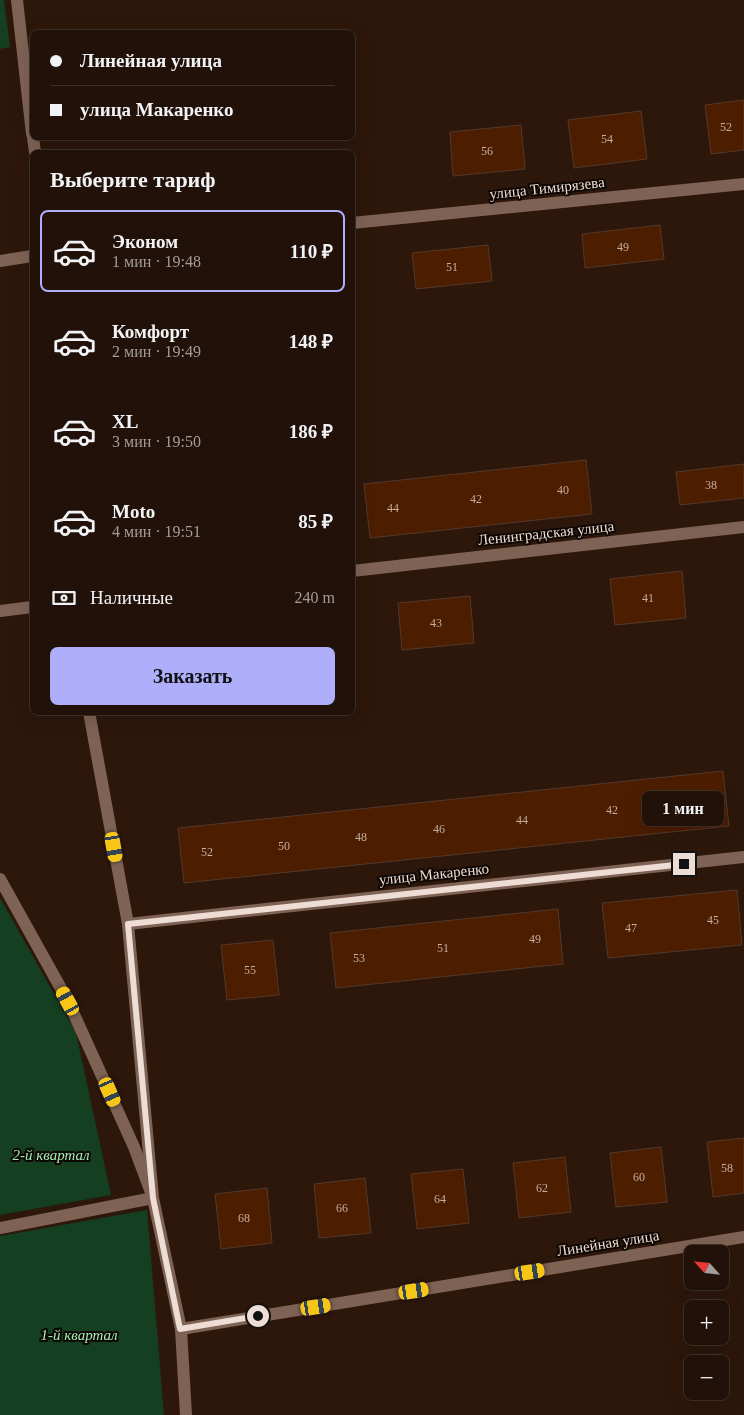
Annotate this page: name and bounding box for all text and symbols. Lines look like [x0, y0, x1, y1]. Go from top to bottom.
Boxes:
text: Линейная улица [80, 50, 222, 71]
text: улица Макаренко [80, 99, 234, 120]
house number: 52 [720, 120, 732, 134]
house number: 54 [601, 132, 613, 146]
house number: 56 [481, 144, 493, 158]
text: Выберите тариф [50, 167, 216, 192]
street label: улица Тимирязева [489, 174, 606, 202]
icon: car [52, 229, 97, 274]
text: Эконом [112, 231, 178, 252]
house number: 49 [617, 240, 629, 254]
text: 110 ₽ [290, 241, 333, 262]
text: 1 мин · 19:48 [112, 253, 201, 270]
house number: 51 [446, 260, 458, 274]
icon: car [52, 319, 97, 364]
text: Комфорт [112, 321, 189, 342]
text: 148 ₽ [289, 331, 333, 352]
text: 2 мин · 19:49 [112, 343, 201, 360]
icon: car [52, 409, 97, 454]
text: XL [112, 411, 138, 432]
text: 186 ₽ [289, 421, 333, 442]
text: 3 мин · 19:50 [112, 433, 201, 450]
house number: 38 [705, 478, 717, 492]
house number: 40 [557, 483, 569, 497]
house number: 42 [470, 492, 482, 506]
icon: car [52, 499, 97, 544]
text: Moto [112, 501, 155, 522]
house number: 44 [387, 501, 399, 515]
text: 85 ₽ [298, 511, 333, 532]
street label: Ленинградская улица [477, 518, 615, 548]
text: 4 мин · 19:51 [112, 523, 201, 540]
icon: cash [50, 584, 78, 612]
text: Наличные [90, 587, 173, 608]
text: 240 m [295, 589, 335, 606]
house number: 41 [642, 591, 654, 605]
house number: 43 [430, 616, 442, 630]
button: Заказать [50, 647, 335, 705]
callout: 1 мин [643, 792, 725, 826]
text: 1 мин [662, 800, 704, 817]
house number: 42 [606, 803, 618, 817]
house number: 44 [516, 813, 528, 827]
house number: 46 [433, 822, 445, 836]
house number: 48 [355, 830, 367, 844]
car [104, 831, 123, 863]
house number: 50 [278, 839, 290, 853]
house number: 52 [201, 845, 213, 859]
route end [673, 853, 695, 875]
street label: улица Макаренко [378, 860, 490, 888]
house number: 45 [707, 913, 719, 927]
house number: 47 [625, 921, 637, 935]
house number: 49 [529, 932, 541, 946]
house number: 51 [437, 941, 449, 955]
house number: 53 [353, 951, 365, 965]
house number: 55 [244, 963, 256, 977]
car [54, 984, 81, 1018]
car [97, 1075, 122, 1109]
park label: 2-й квартал [12, 1147, 90, 1163]
house number: 58 [721, 1161, 733, 1175]
house number: 60 [633, 1170, 645, 1184]
house number: 62 [536, 1181, 548, 1195]
house number: 64 [434, 1192, 446, 1206]
house number: 66 [336, 1201, 348, 1215]
house number: 68 [238, 1211, 250, 1225]
street label: Линейная улица [556, 1227, 661, 1259]
north arrow [684, 1245, 729, 1290]
map controls [684, 1245, 729, 1400]
car [514, 1262, 545, 1282]
car [398, 1281, 429, 1301]
car [300, 1297, 331, 1317]
button: + [684, 1300, 729, 1345]
route start [247, 1305, 269, 1327]
park label: 1-й квартал [40, 1327, 118, 1343]
button: − [684, 1355, 729, 1400]

